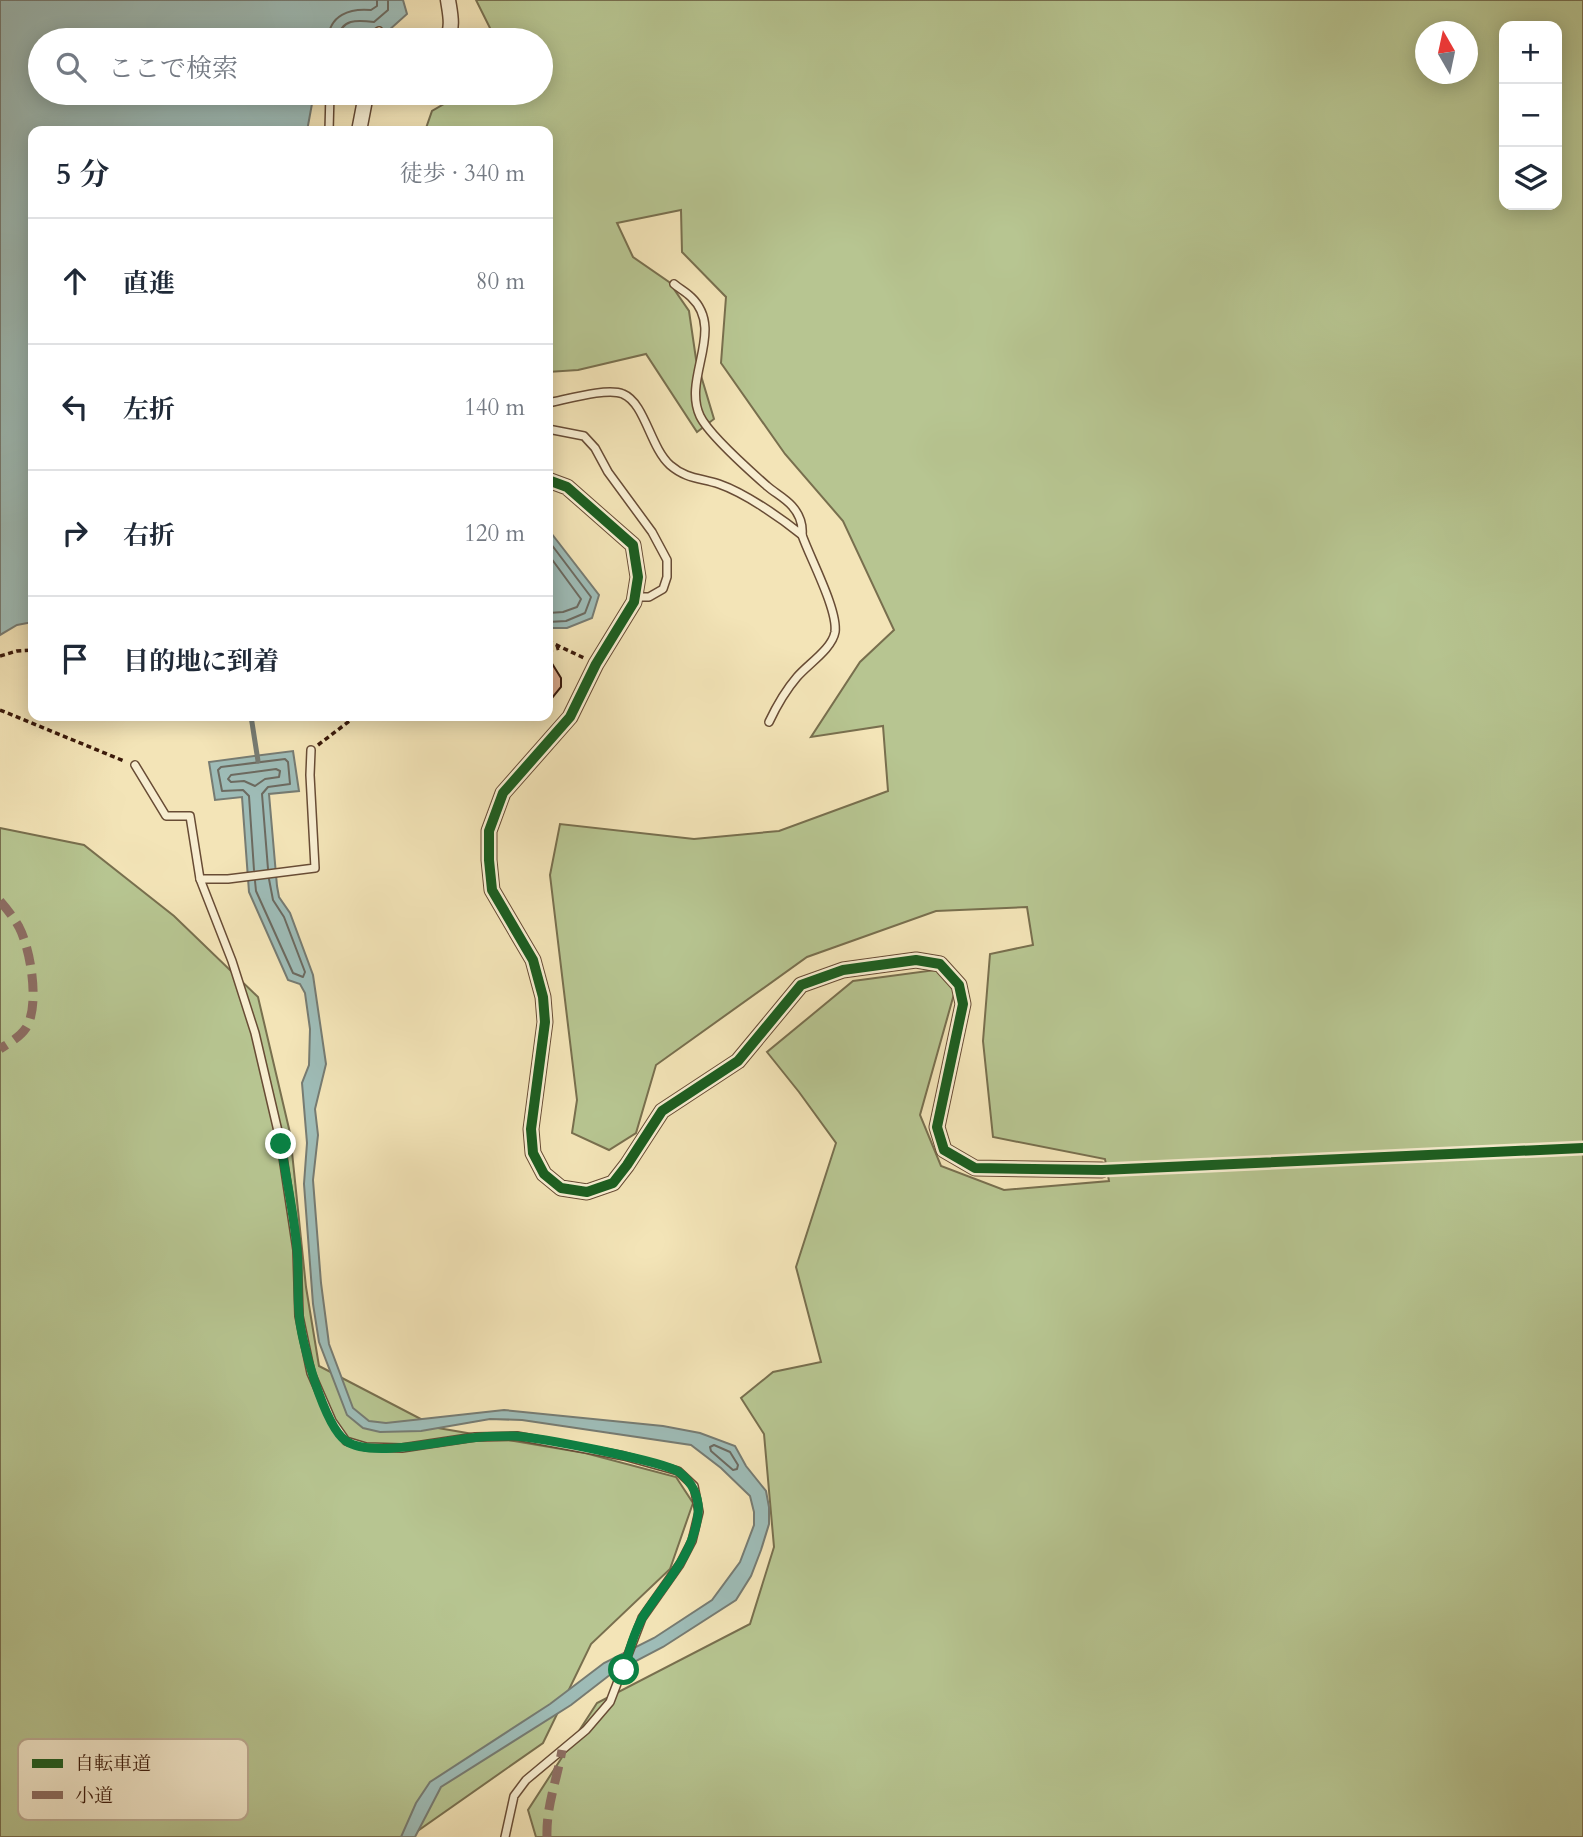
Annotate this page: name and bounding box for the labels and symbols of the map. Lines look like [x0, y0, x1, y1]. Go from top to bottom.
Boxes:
north arrow [1415, 21, 1478, 84]
route end [265, 1128, 296, 1159]
route start [608, 1654, 639, 1685]
legend [18, 1739, 248, 1820]
text: 自転車道 [75, 1751, 151, 1777]
text: 小道 [75, 1783, 113, 1809]

